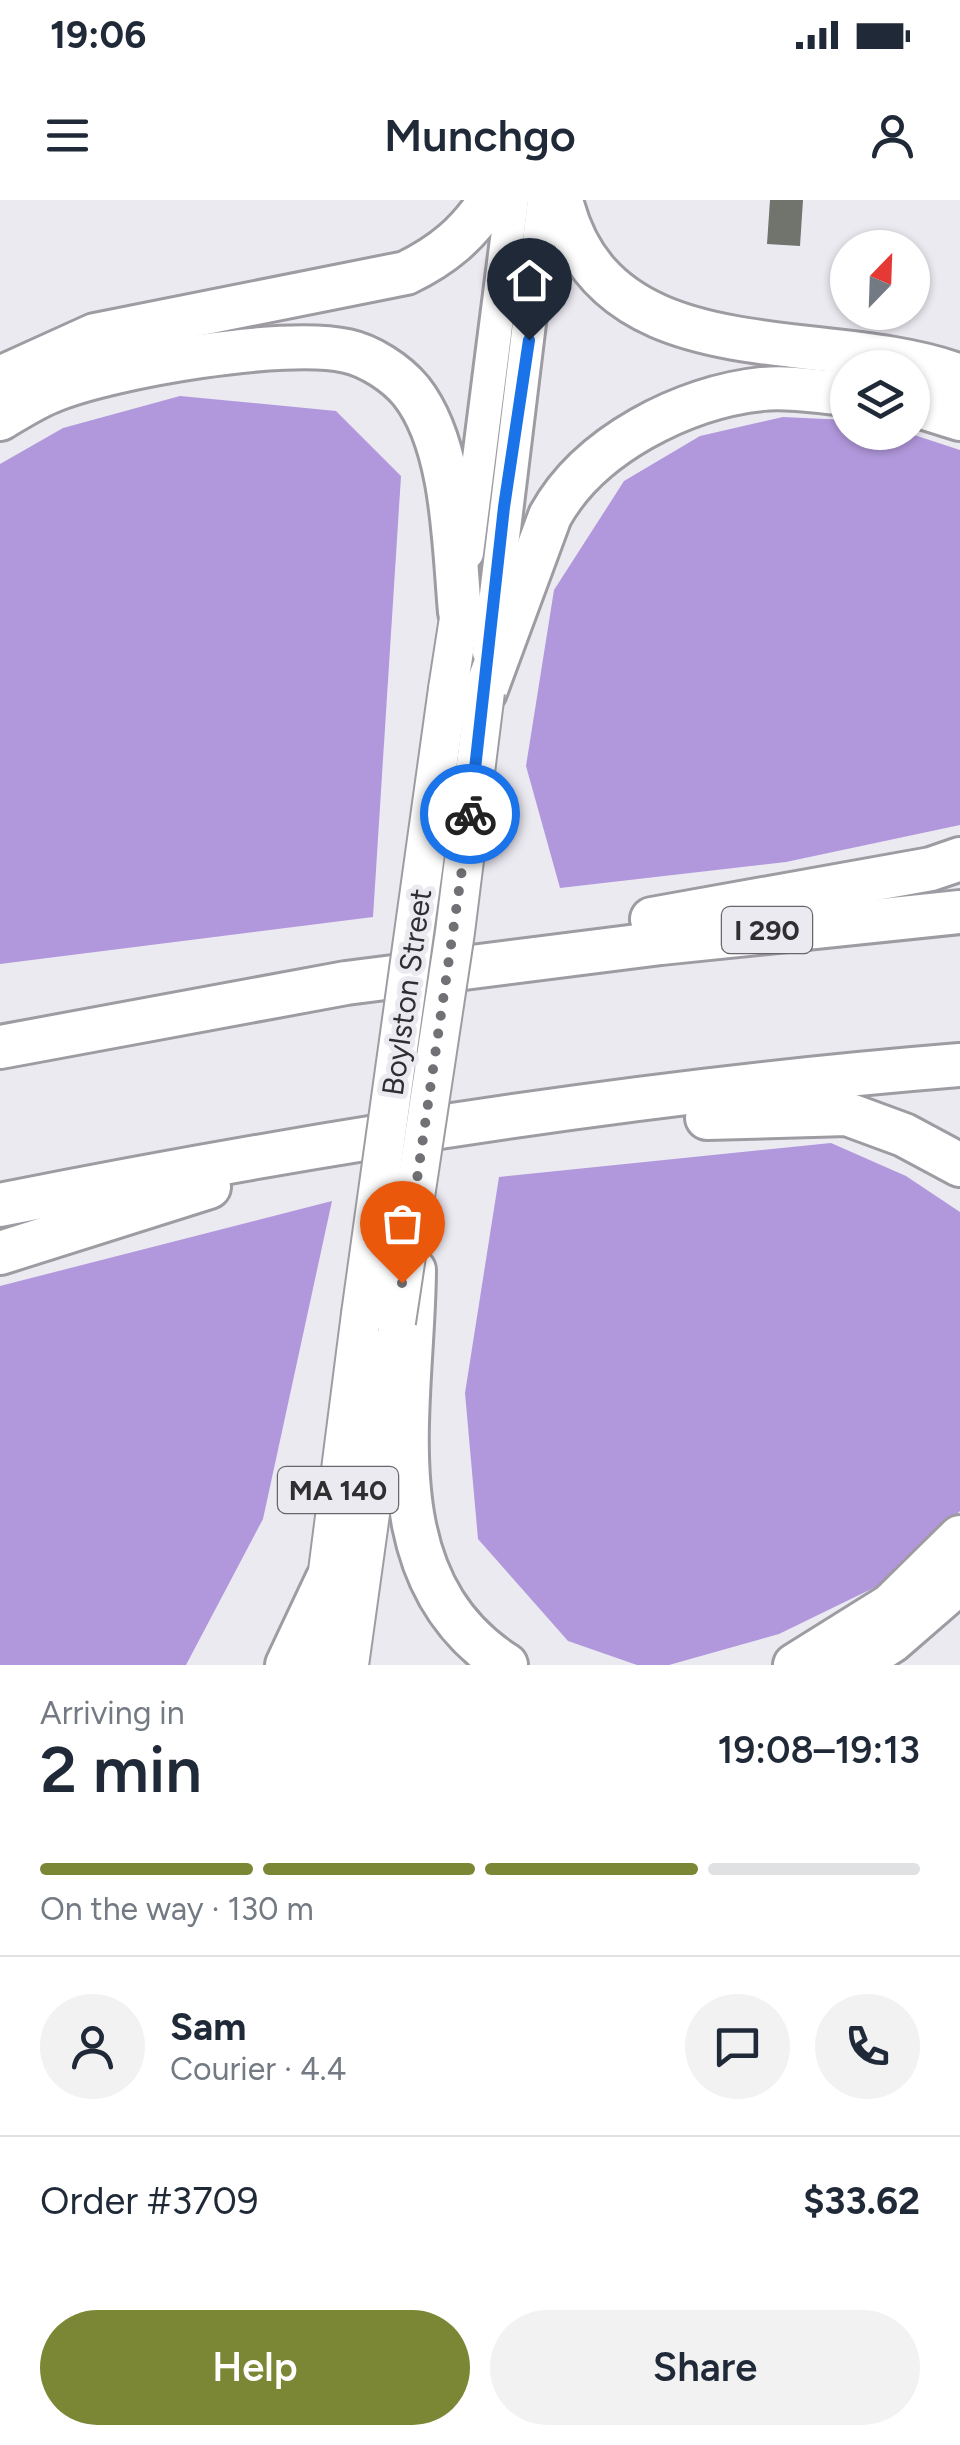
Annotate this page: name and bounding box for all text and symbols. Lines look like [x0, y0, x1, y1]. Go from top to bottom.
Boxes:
text: 19:06 [50, 12, 146, 58]
icon: menu [40, 108, 95, 163]
text: Munchgo [384, 108, 576, 162]
icon: person [865, 108, 920, 163]
north arrow [830, 230, 930, 330]
map controls [830, 230, 930, 450]
pin [487, 238, 572, 341]
icon: home [502, 253, 557, 308]
button: layers [830, 350, 930, 450]
courier [420, 764, 520, 864]
icon: bike [443, 787, 498, 842]
street label: Boylston Street [374, 886, 439, 1098]
road number: I 290 [722, 907, 812, 953]
pin [360, 1181, 445, 1284]
icon: bag [375, 1196, 430, 1251]
road number: MA 140 [278, 1467, 398, 1513]
text: Arriving in [40, 1694, 185, 1732]
text: 19:08–19:13 [718, 1727, 920, 1773]
text: 2 min [40, 1730, 202, 1808]
text: On the way · 130 m [40, 1890, 314, 1928]
button: person [40, 1994, 145, 2099]
button: chat [685, 1994, 790, 2099]
button: phone [815, 1994, 920, 2099]
text: Sam [170, 2004, 246, 2050]
text: Courier · 4.4 [170, 2050, 346, 2088]
text: Order #3709 [40, 2178, 258, 2224]
text: $33.62 [803, 2178, 920, 2224]
button: Help [40, 2310, 470, 2425]
button: Share [490, 2310, 920, 2425]

